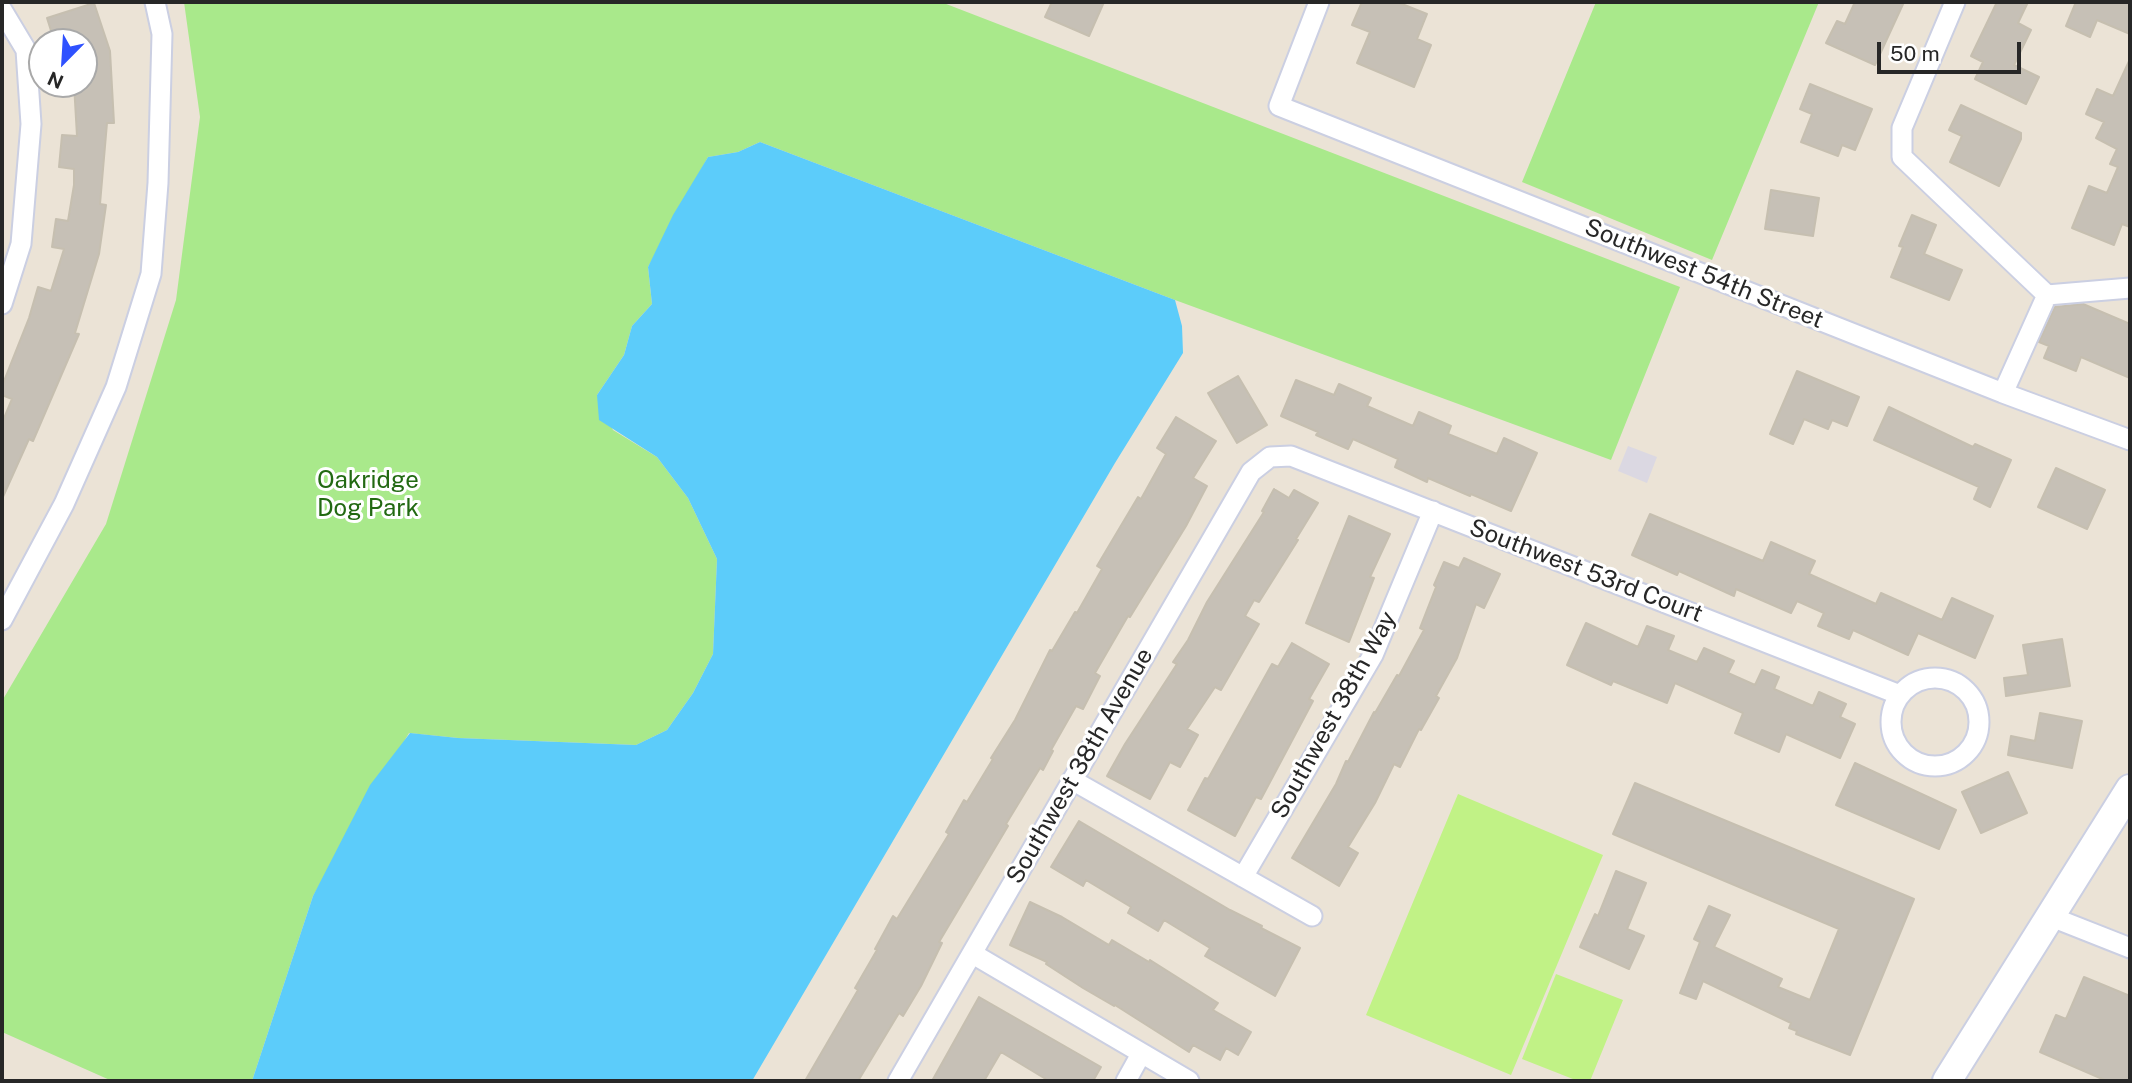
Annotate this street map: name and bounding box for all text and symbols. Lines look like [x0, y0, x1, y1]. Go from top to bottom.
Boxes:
north arrow [28, 28, 98, 98]
scale bar [1880, 28, 2024, 72]
text: 50 m [1890, 41, 1940, 66]
text: N [44, 67, 67, 93]
street label: Southwest 54th Street [1580, 213, 1828, 335]
park label: Oakridge Dog Park [317, 467, 419, 523]
street label: Southwest 53rd Court [1465, 513, 1707, 629]
street label: Southwest 38th Way [1265, 606, 1403, 824]
street label: Southwest 38th Avenue [1001, 643, 1159, 889]

